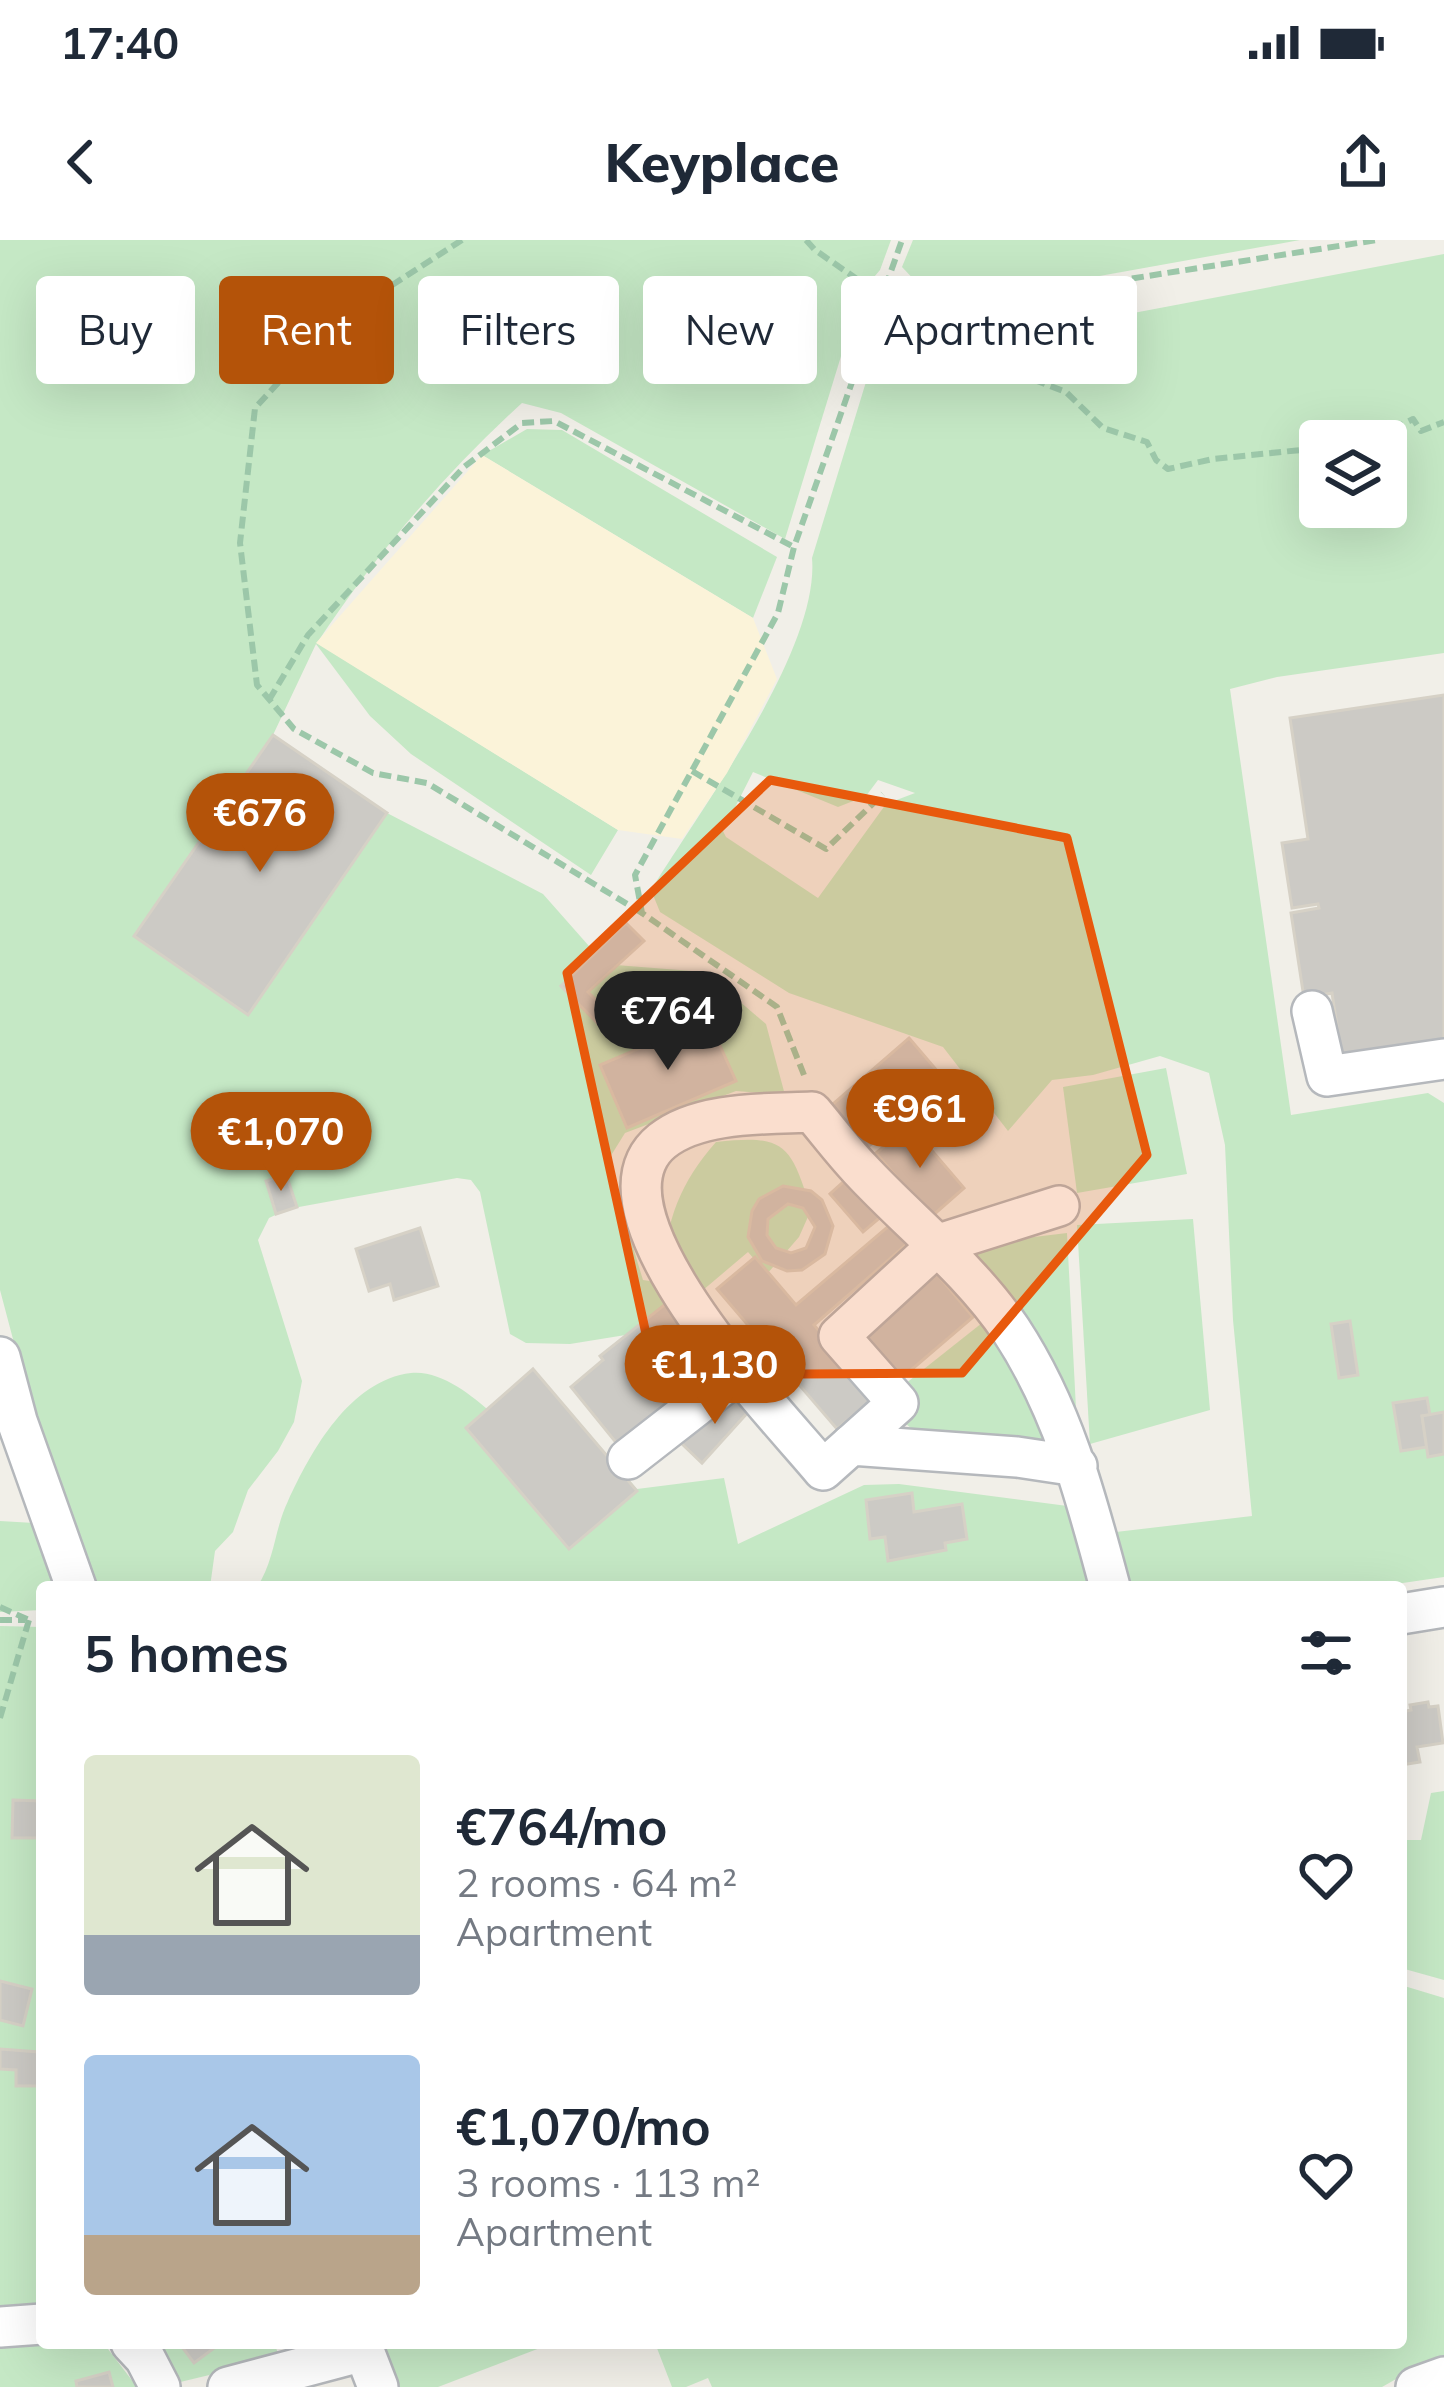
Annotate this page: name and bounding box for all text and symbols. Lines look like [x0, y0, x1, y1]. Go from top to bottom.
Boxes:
text: 17:40 [60, 14, 179, 70]
text: Keyplace [605, 128, 839, 196]
icon: back [48, 129, 114, 195]
icon: share [1330, 129, 1396, 195]
chip: Buy [36, 276, 195, 384]
chip: Rent [219, 276, 394, 384]
chip: Filters [418, 276, 619, 384]
chip: New [643, 276, 817, 384]
chip: Apartment [841, 276, 1137, 384]
map controls [1299, 420, 1407, 528]
button: layers [1299, 420, 1407, 528]
pin: €676 [189, 773, 331, 875]
text: €676 [213, 787, 307, 836]
pin: €764 [597, 971, 739, 1073]
text: €764 [621, 985, 715, 1034]
pin: €961 [849, 1069, 991, 1171]
text: €961 [873, 1083, 967, 1132]
pin: €1,070 [183, 1092, 379, 1194]
text: €1,070 [218, 1106, 344, 1155]
pin: €1,130 [617, 1325, 813, 1427]
text: €1,130 [652, 1339, 778, 1388]
icon: filters [1293, 1620, 1359, 1686]
text: 5 homes [84, 1621, 289, 1685]
text: €764/mo [456, 1794, 668, 1858]
icon: home [180, 1803, 324, 1947]
icon: heart [1293, 1842, 1359, 1908]
text: 2 rooms · 64 m² [456, 1858, 737, 1907]
text: Apartment [456, 1907, 652, 1956]
text: €1,070/mo [456, 2094, 711, 2158]
icon: home [180, 2103, 324, 2247]
icon: heart [1293, 2142, 1359, 2208]
text: 3 rooms · 113 m² [456, 2158, 760, 2207]
text: Apartment [456, 2207, 652, 2256]

